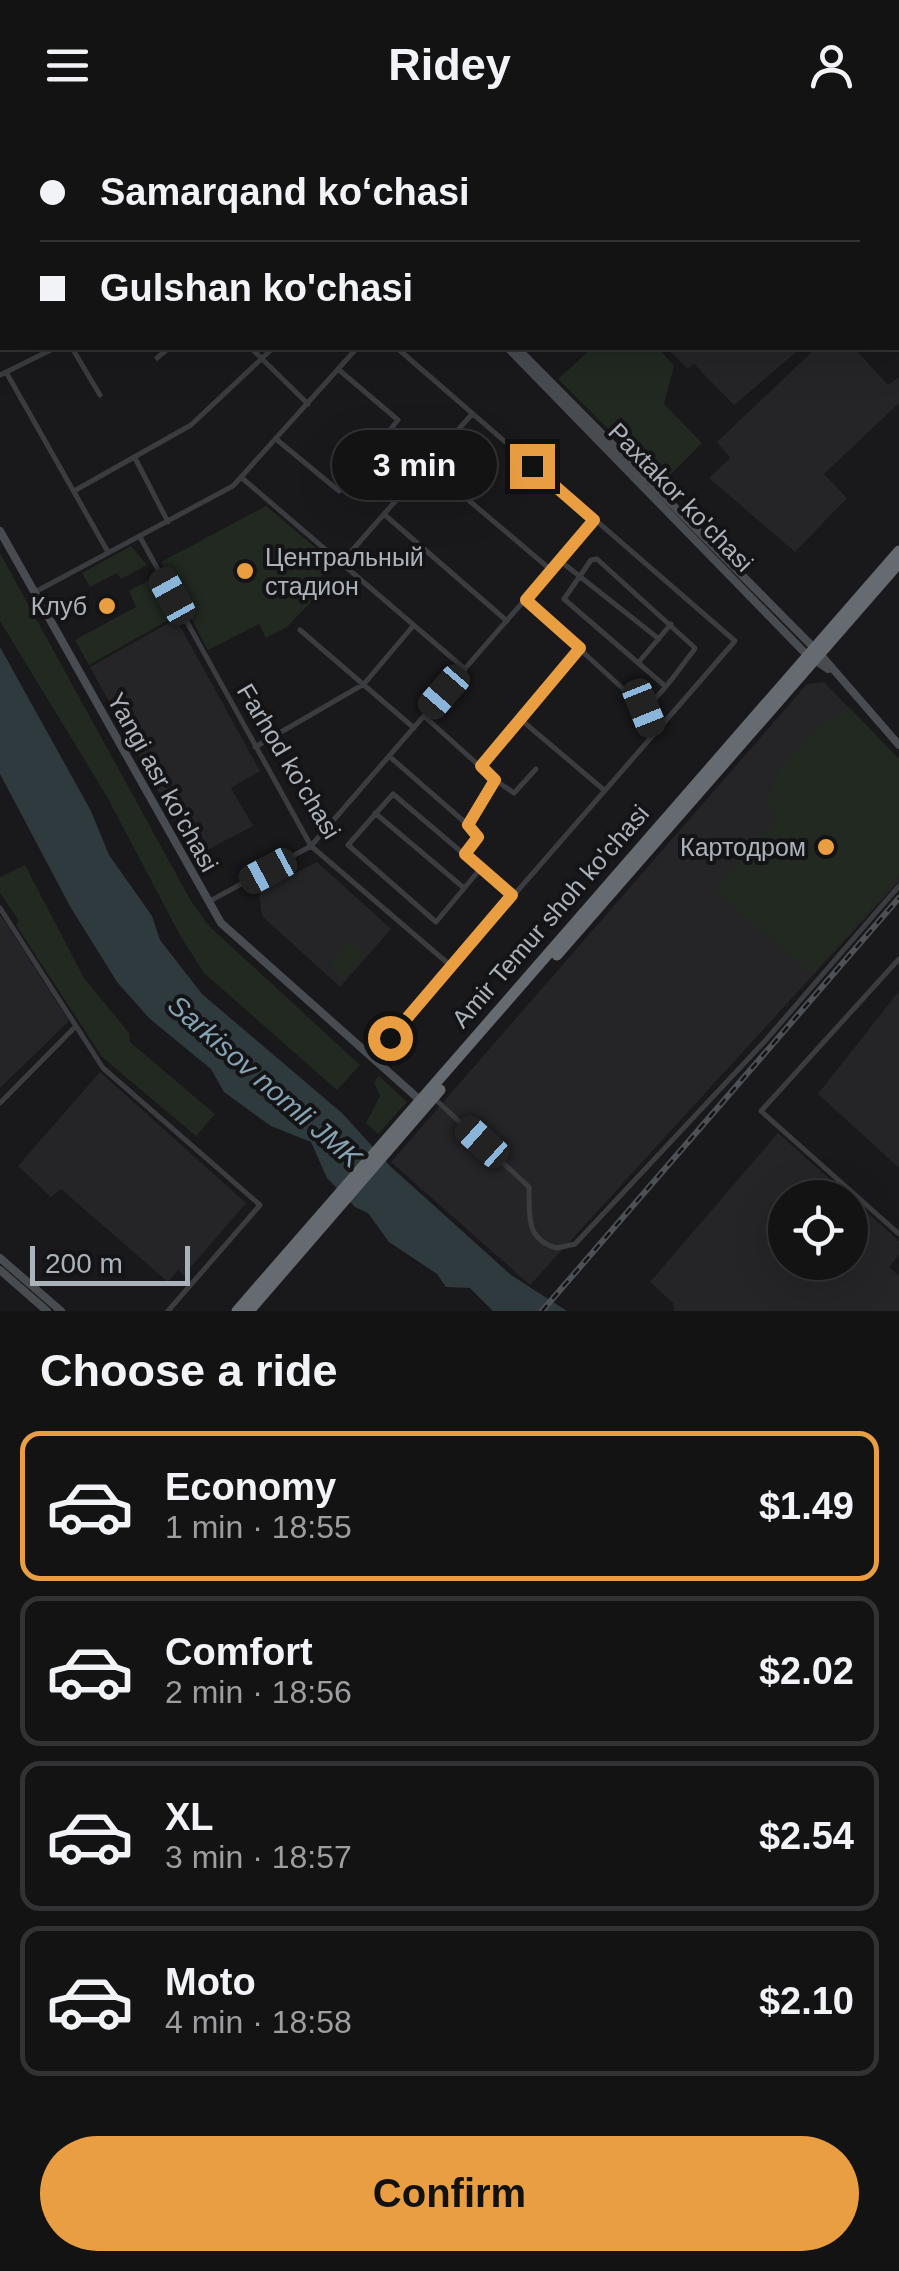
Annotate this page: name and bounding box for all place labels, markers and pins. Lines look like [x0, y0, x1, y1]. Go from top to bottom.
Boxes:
place label: Центральный стадион [265, 543, 424, 600]
marker: Центральный стадион [234, 560, 256, 582]
place label: Клуб [31, 592, 87, 620]
marker: Клуб [96, 595, 118, 617]
place label: Картодром [680, 833, 806, 861]
marker: Картодром [815, 836, 837, 858]

